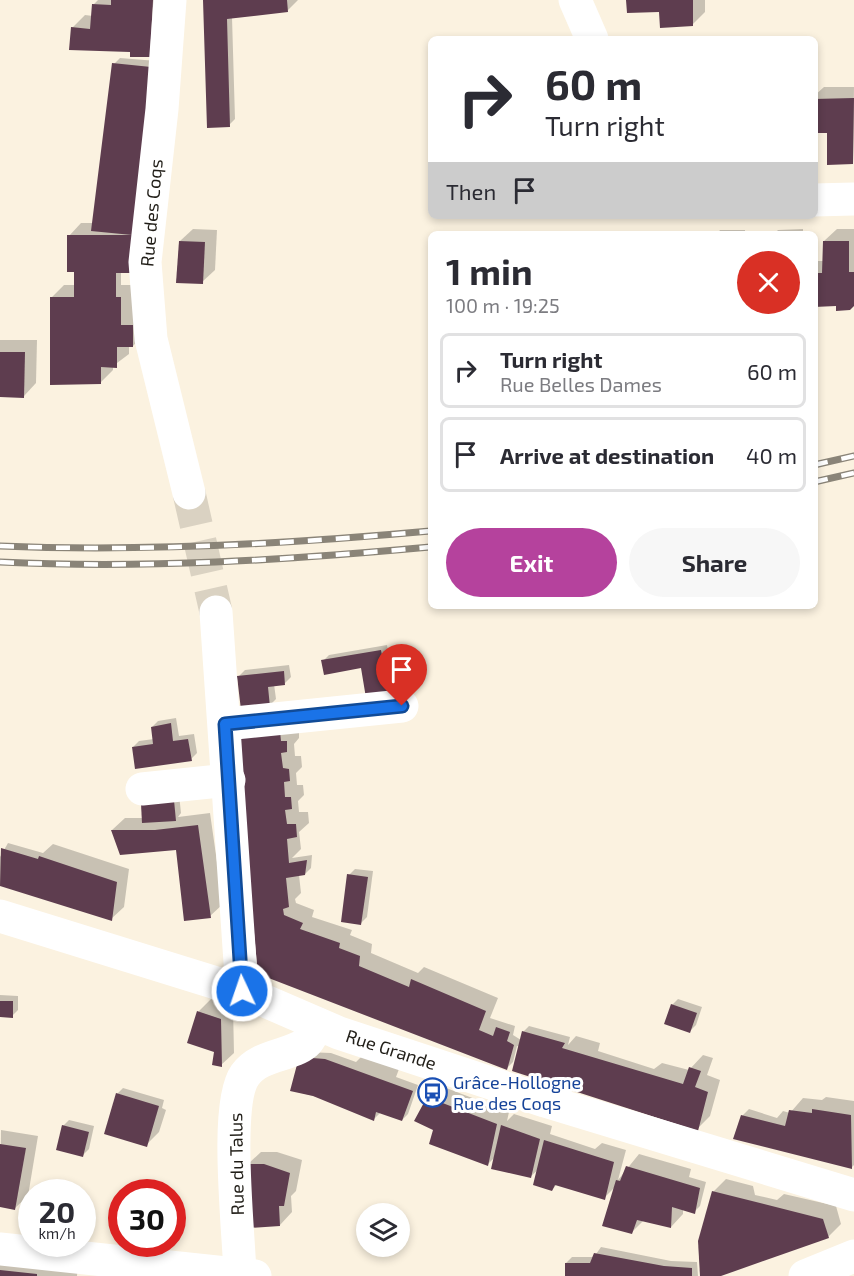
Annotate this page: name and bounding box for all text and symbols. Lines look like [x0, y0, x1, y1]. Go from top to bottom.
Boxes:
text: 60 m [545, 58, 642, 108]
icon: right [446, 60, 524, 138]
text: Turn right [545, 109, 665, 141]
street label: Rue des Coqs [135, 158, 167, 268]
icon: arrive [508, 174, 541, 207]
text: Then [446, 178, 496, 204]
text: 1 min [446, 249, 533, 292]
button: close [737, 251, 800, 314]
text: 100 m · 19:25 [446, 293, 560, 317]
text: Turn right [500, 346, 602, 372]
icon: right [449, 354, 482, 387]
text: 60 m [747, 358, 797, 384]
text: Rue Belles Dames [500, 372, 662, 396]
icon: arrive [449, 438, 482, 471]
text: Arrive at destination [500, 442, 714, 468]
text: 40 m [746, 442, 797, 468]
button: Exit [446, 528, 617, 597]
button: Share [629, 528, 800, 597]
pin [376, 644, 427, 706]
icon: arrive [385, 653, 418, 686]
position arrow [210, 959, 274, 1023]
street label: Rue Grande [343, 1024, 439, 1074]
place label: Grâce-Hollogne Rue des Coqs [453, 1071, 581, 1114]
bus stop icon: Grâce-Hollogne Rue des Coqs [416, 1077, 448, 1109]
street label: Rue du Talus [224, 1113, 248, 1216]
speed limit sign: 30 [108, 1179, 186, 1257]
text: 20 [39, 1193, 75, 1229]
map controls [356, 1203, 410, 1257]
button: layers [356, 1203, 410, 1257]
text: km/h [38, 1224, 76, 1242]

